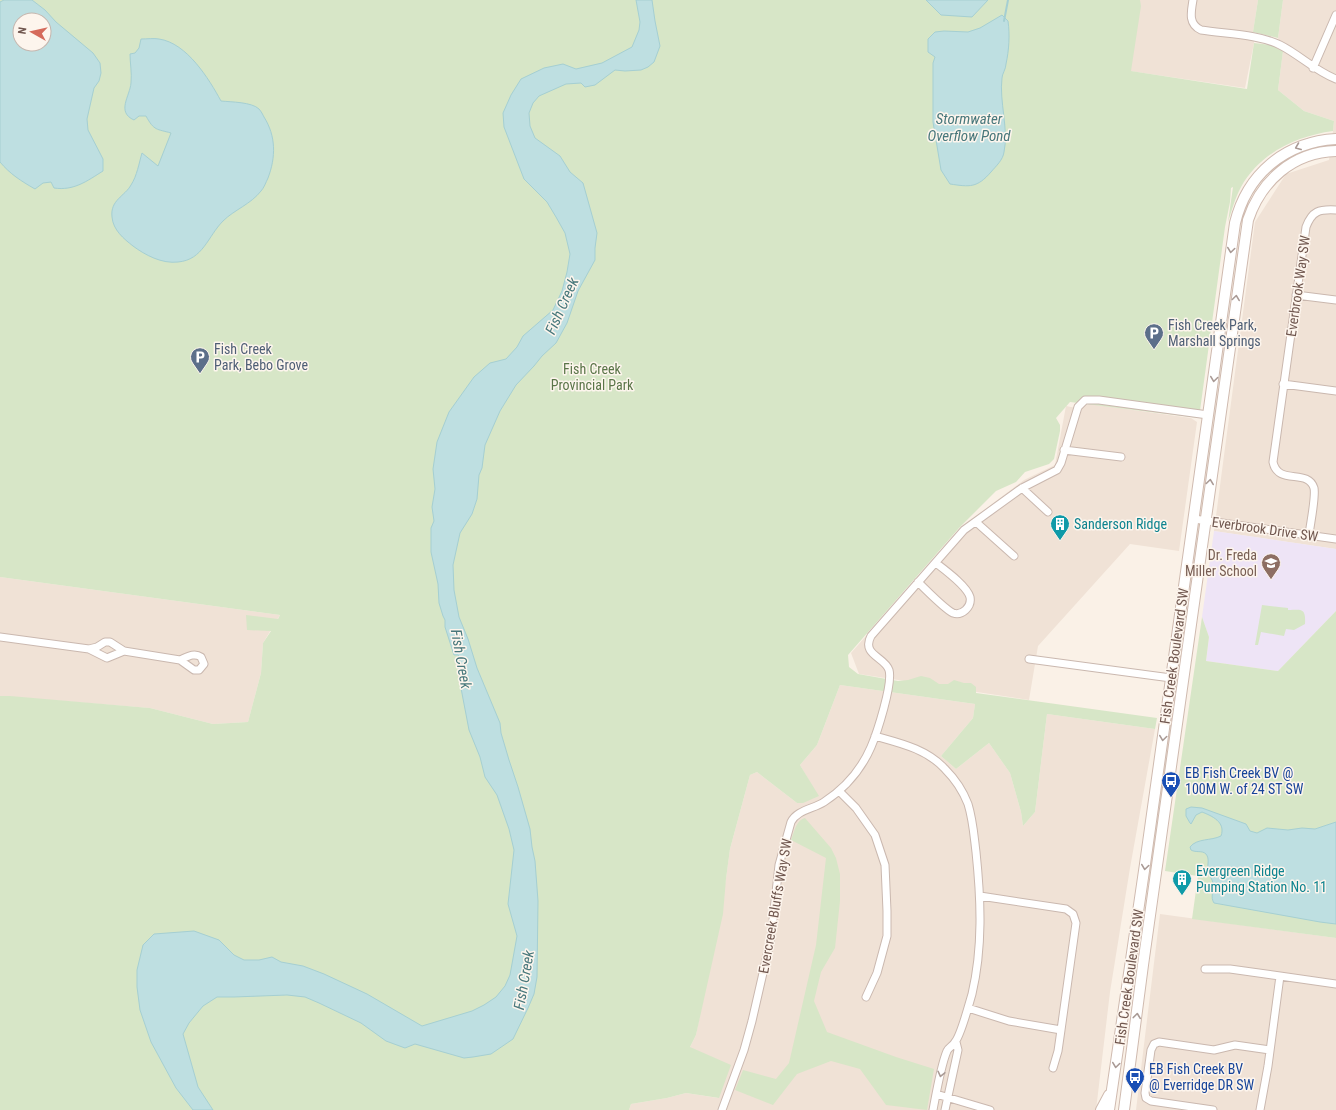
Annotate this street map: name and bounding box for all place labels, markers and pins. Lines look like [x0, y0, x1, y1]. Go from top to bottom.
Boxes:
place label: Fish Creek Park, Marshall Springs [1168, 317, 1261, 349]
parking icon: Fish Creek Park, Marshall Springs [1143, 322, 1165, 350]
place label: Fish Creek Park, Bebo Grove [214, 341, 309, 373]
parking icon: Fish Creek Park, Bebo Grove [189, 346, 211, 374]
building icon: Sanderson Ridge [1049, 513, 1071, 541]
place label: Sanderson Ridge [1074, 516, 1167, 532]
place label: Dr. Freda Miller School [1185, 547, 1257, 579]
school or university icon: Dr. Freda Miller School [1260, 552, 1282, 580]
place label: EB Fish Creek BV @ 100M W. of 24 ST SW [1185, 765, 1304, 797]
bus stop icon: EB Fish Creek BV @ 100M W. of 24 ST SW [1160, 770, 1182, 798]
place label: Evergreen Ridge Pumping Station No. 11 [1196, 863, 1327, 895]
building icon: Evergreen Ridge Pumping Station No. 11 [1171, 868, 1193, 896]
place label: EB Fish Creek BV @ Everridge DR SW [1149, 1061, 1254, 1093]
bus stop icon: EB Fish Creek BV @ Everridge DR SW [1124, 1066, 1146, 1094]

